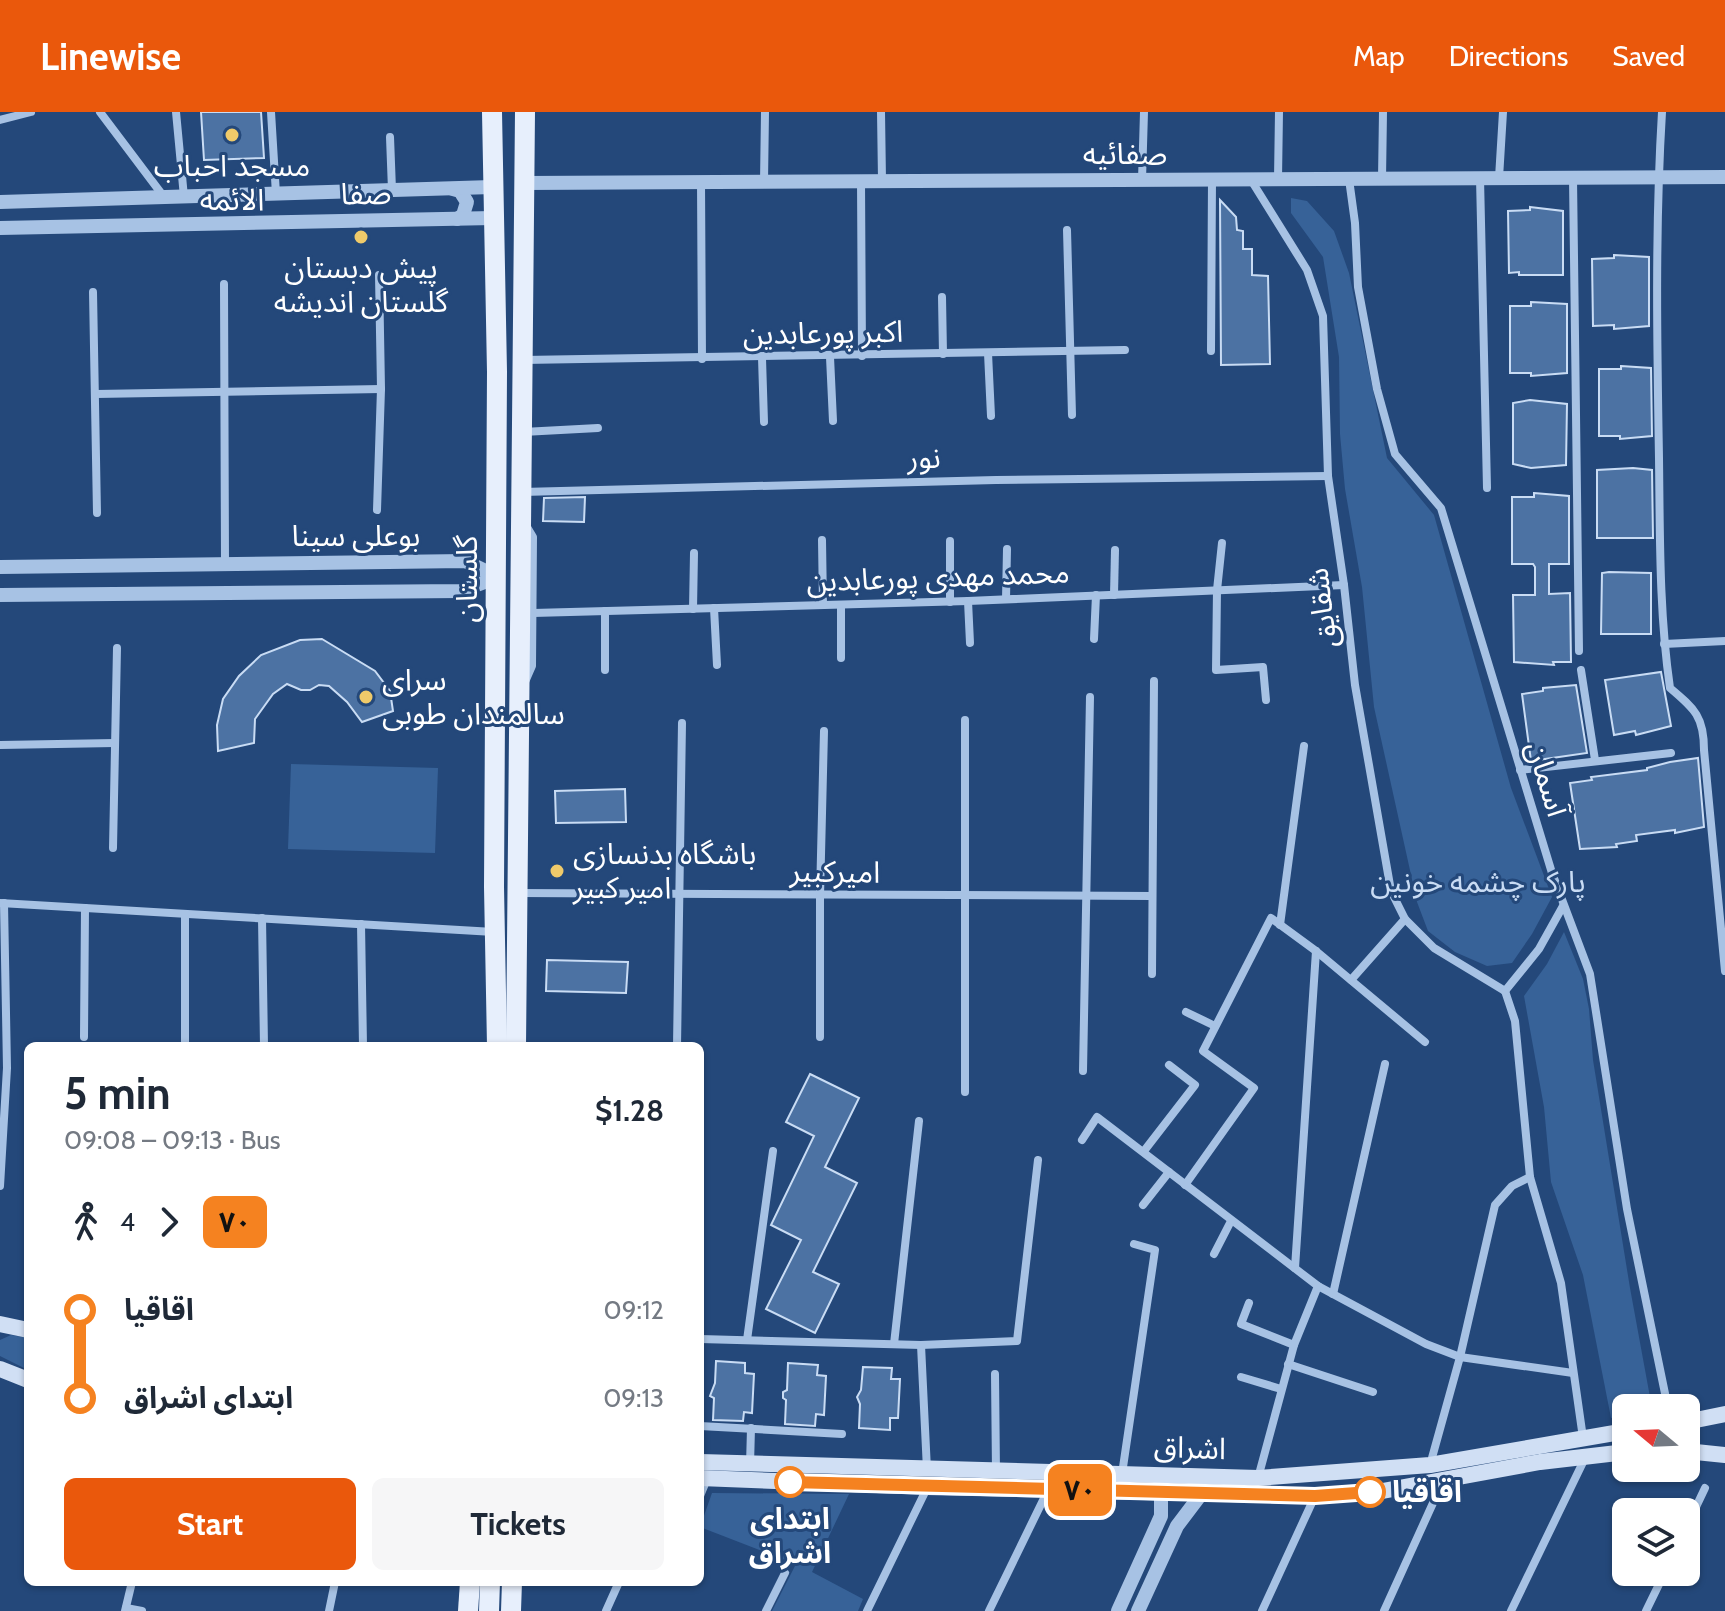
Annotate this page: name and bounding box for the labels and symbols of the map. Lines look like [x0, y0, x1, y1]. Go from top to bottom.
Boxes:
marker: مسجد احباب الائمه [223, 126, 241, 144]
street label: صفائیه [1083, 135, 1167, 172]
place label: مسجد احباب الائمه [154, 147, 310, 218]
street label: صفا [340, 175, 392, 212]
marker: پیش دبستان گلستان اندیشه [352, 228, 370, 246]
place label: پیش دبستان گلستان اندیشه [274, 249, 449, 320]
street label: اکبر پورعابدین [742, 313, 904, 354]
street label: نور [906, 439, 941, 476]
street label: بوعلی سینا [292, 517, 420, 554]
street label: گلستان [448, 535, 485, 623]
street label: محمد مهدی پورعابدین [806, 553, 1070, 601]
street label: شقایق [1298, 566, 1345, 650]
place label: سرای سالمندان طوبی [382, 661, 565, 732]
marker: سرای سالمندان طوبی [357, 688, 375, 706]
street label: آسمان [1519, 737, 1577, 822]
place label: باشگاه بدنسازی امیر کبیر [572, 835, 756, 906]
street label: امیرکبیر [788, 852, 881, 891]
marker: باشگاه بدنسازی امیر کبیر [548, 862, 566, 880]
park label: پارک چشمه خونین [1370, 863, 1586, 901]
north arrow [1612, 1394, 1700, 1482]
street label: اشراق [1153, 1428, 1227, 1467]
line badge: ۷۰ [1044, 1464, 1116, 1516]
marker: ابتدای اشراق [775, 1467, 805, 1497]
place label: اقاقیا [1392, 1473, 1462, 1510]
marker: اقاقیا [1355, 1477, 1385, 1507]
place label: ابتدای اشراق [749, 1500, 831, 1571]

